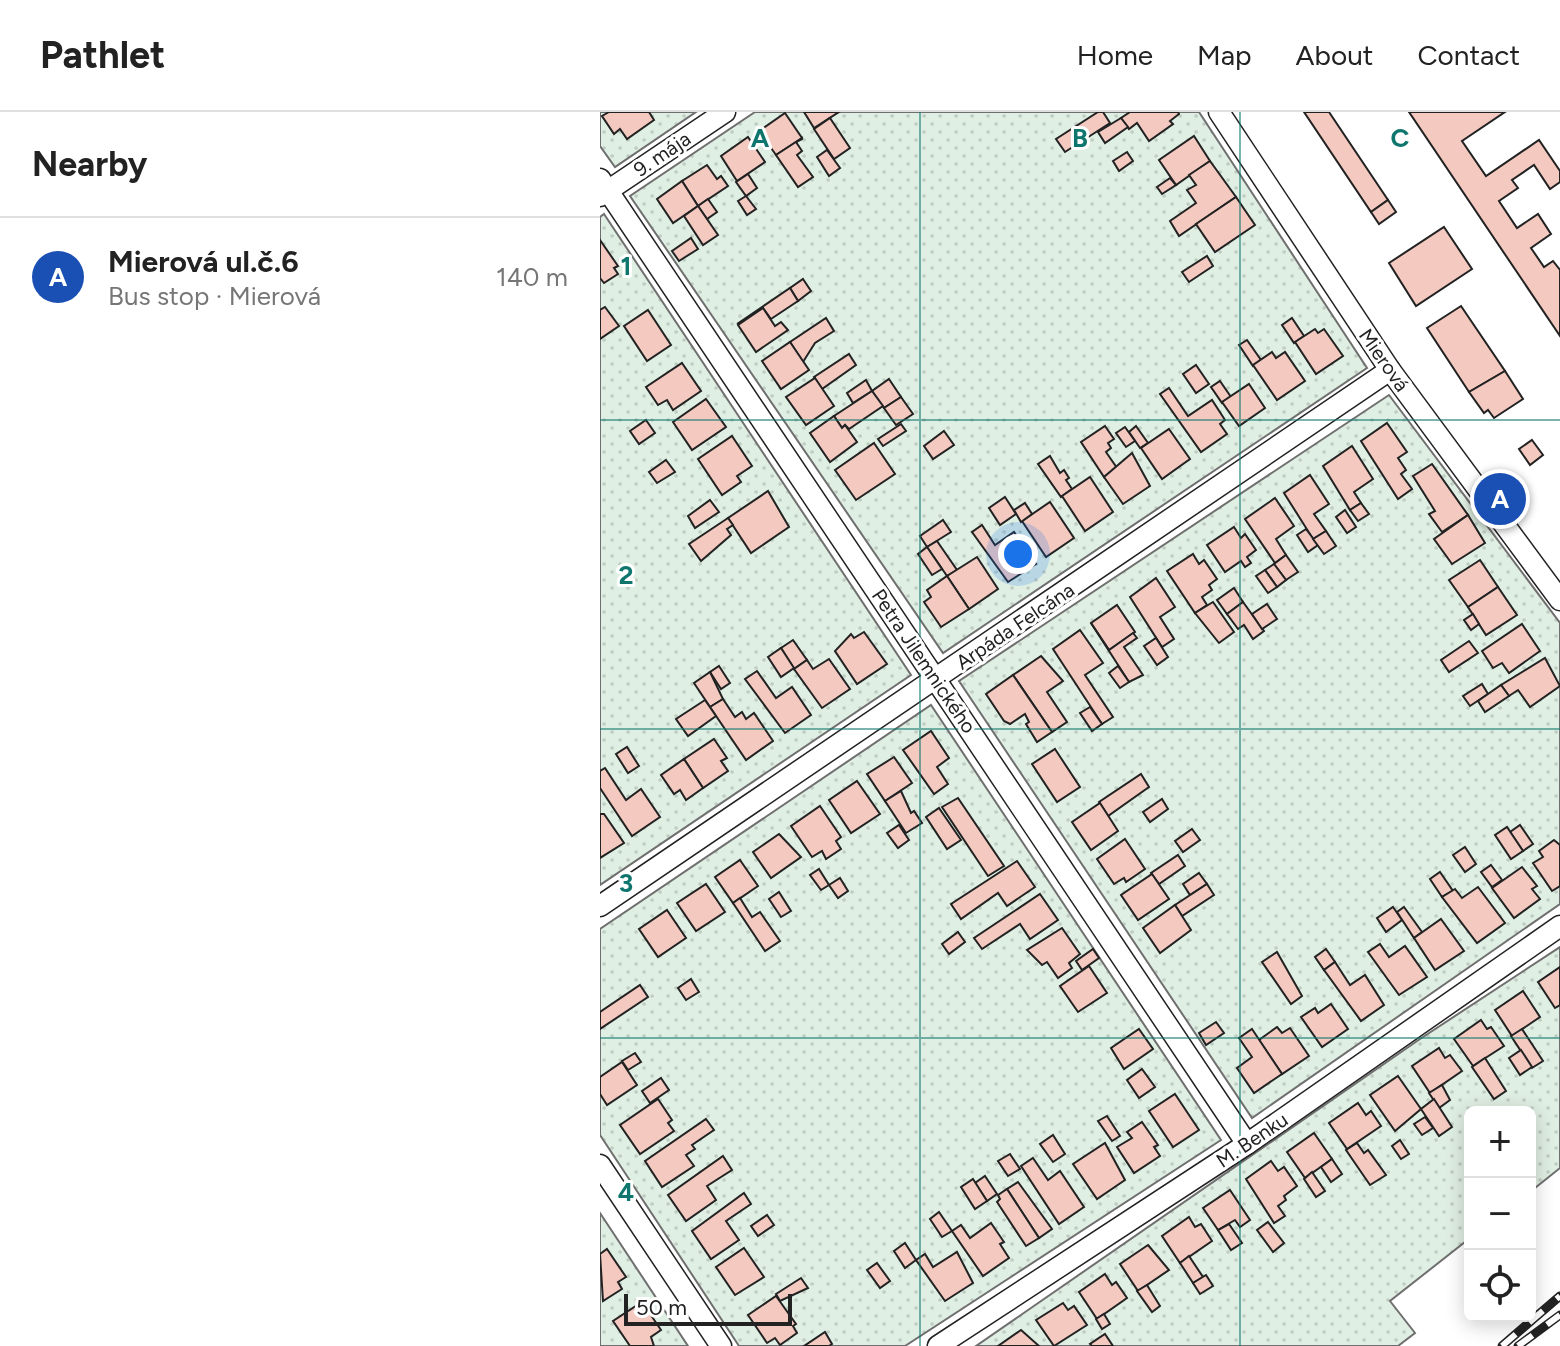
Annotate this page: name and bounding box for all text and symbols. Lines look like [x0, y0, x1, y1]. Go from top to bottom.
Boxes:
text: Pathlet [40, 32, 165, 78]
text: Home [1077, 38, 1153, 72]
text: Map [1197, 38, 1252, 72]
text: About [1296, 38, 1373, 72]
text: Contact [1417, 38, 1520, 72]
text: A [751, 122, 770, 154]
text: B [1072, 122, 1088, 154]
text: C [1391, 122, 1410, 154]
street label: 9. mája [629, 126, 695, 182]
text: Nearby [32, 144, 147, 185]
text: Mierová ul.č.6 [108, 243, 299, 280]
text: 1 [621, 250, 631, 282]
text: A [49, 261, 67, 293]
text: 140 m [496, 261, 568, 293]
text: Bus stop · Mierová [108, 280, 321, 312]
street label: Mierová [1354, 324, 1414, 396]
pin: A [1474, 469, 1526, 529]
your location [998, 534, 1038, 574]
text: 2 [618, 559, 634, 591]
street label: Arpáda Felcána [951, 578, 1079, 674]
street label: Petra Jilemnického [867, 584, 981, 738]
text: 3 [619, 867, 633, 899]
map controls [1464, 1106, 1536, 1322]
button: + [1464, 1106, 1536, 1178]
street label: M. Benku [1212, 1107, 1292, 1173]
text: 4 [618, 1176, 634, 1208]
button: − [1464, 1178, 1536, 1250]
button: locate [1464, 1250, 1536, 1322]
scale bar [624, 1290, 792, 1326]
text: 50 m [636, 1294, 687, 1321]

